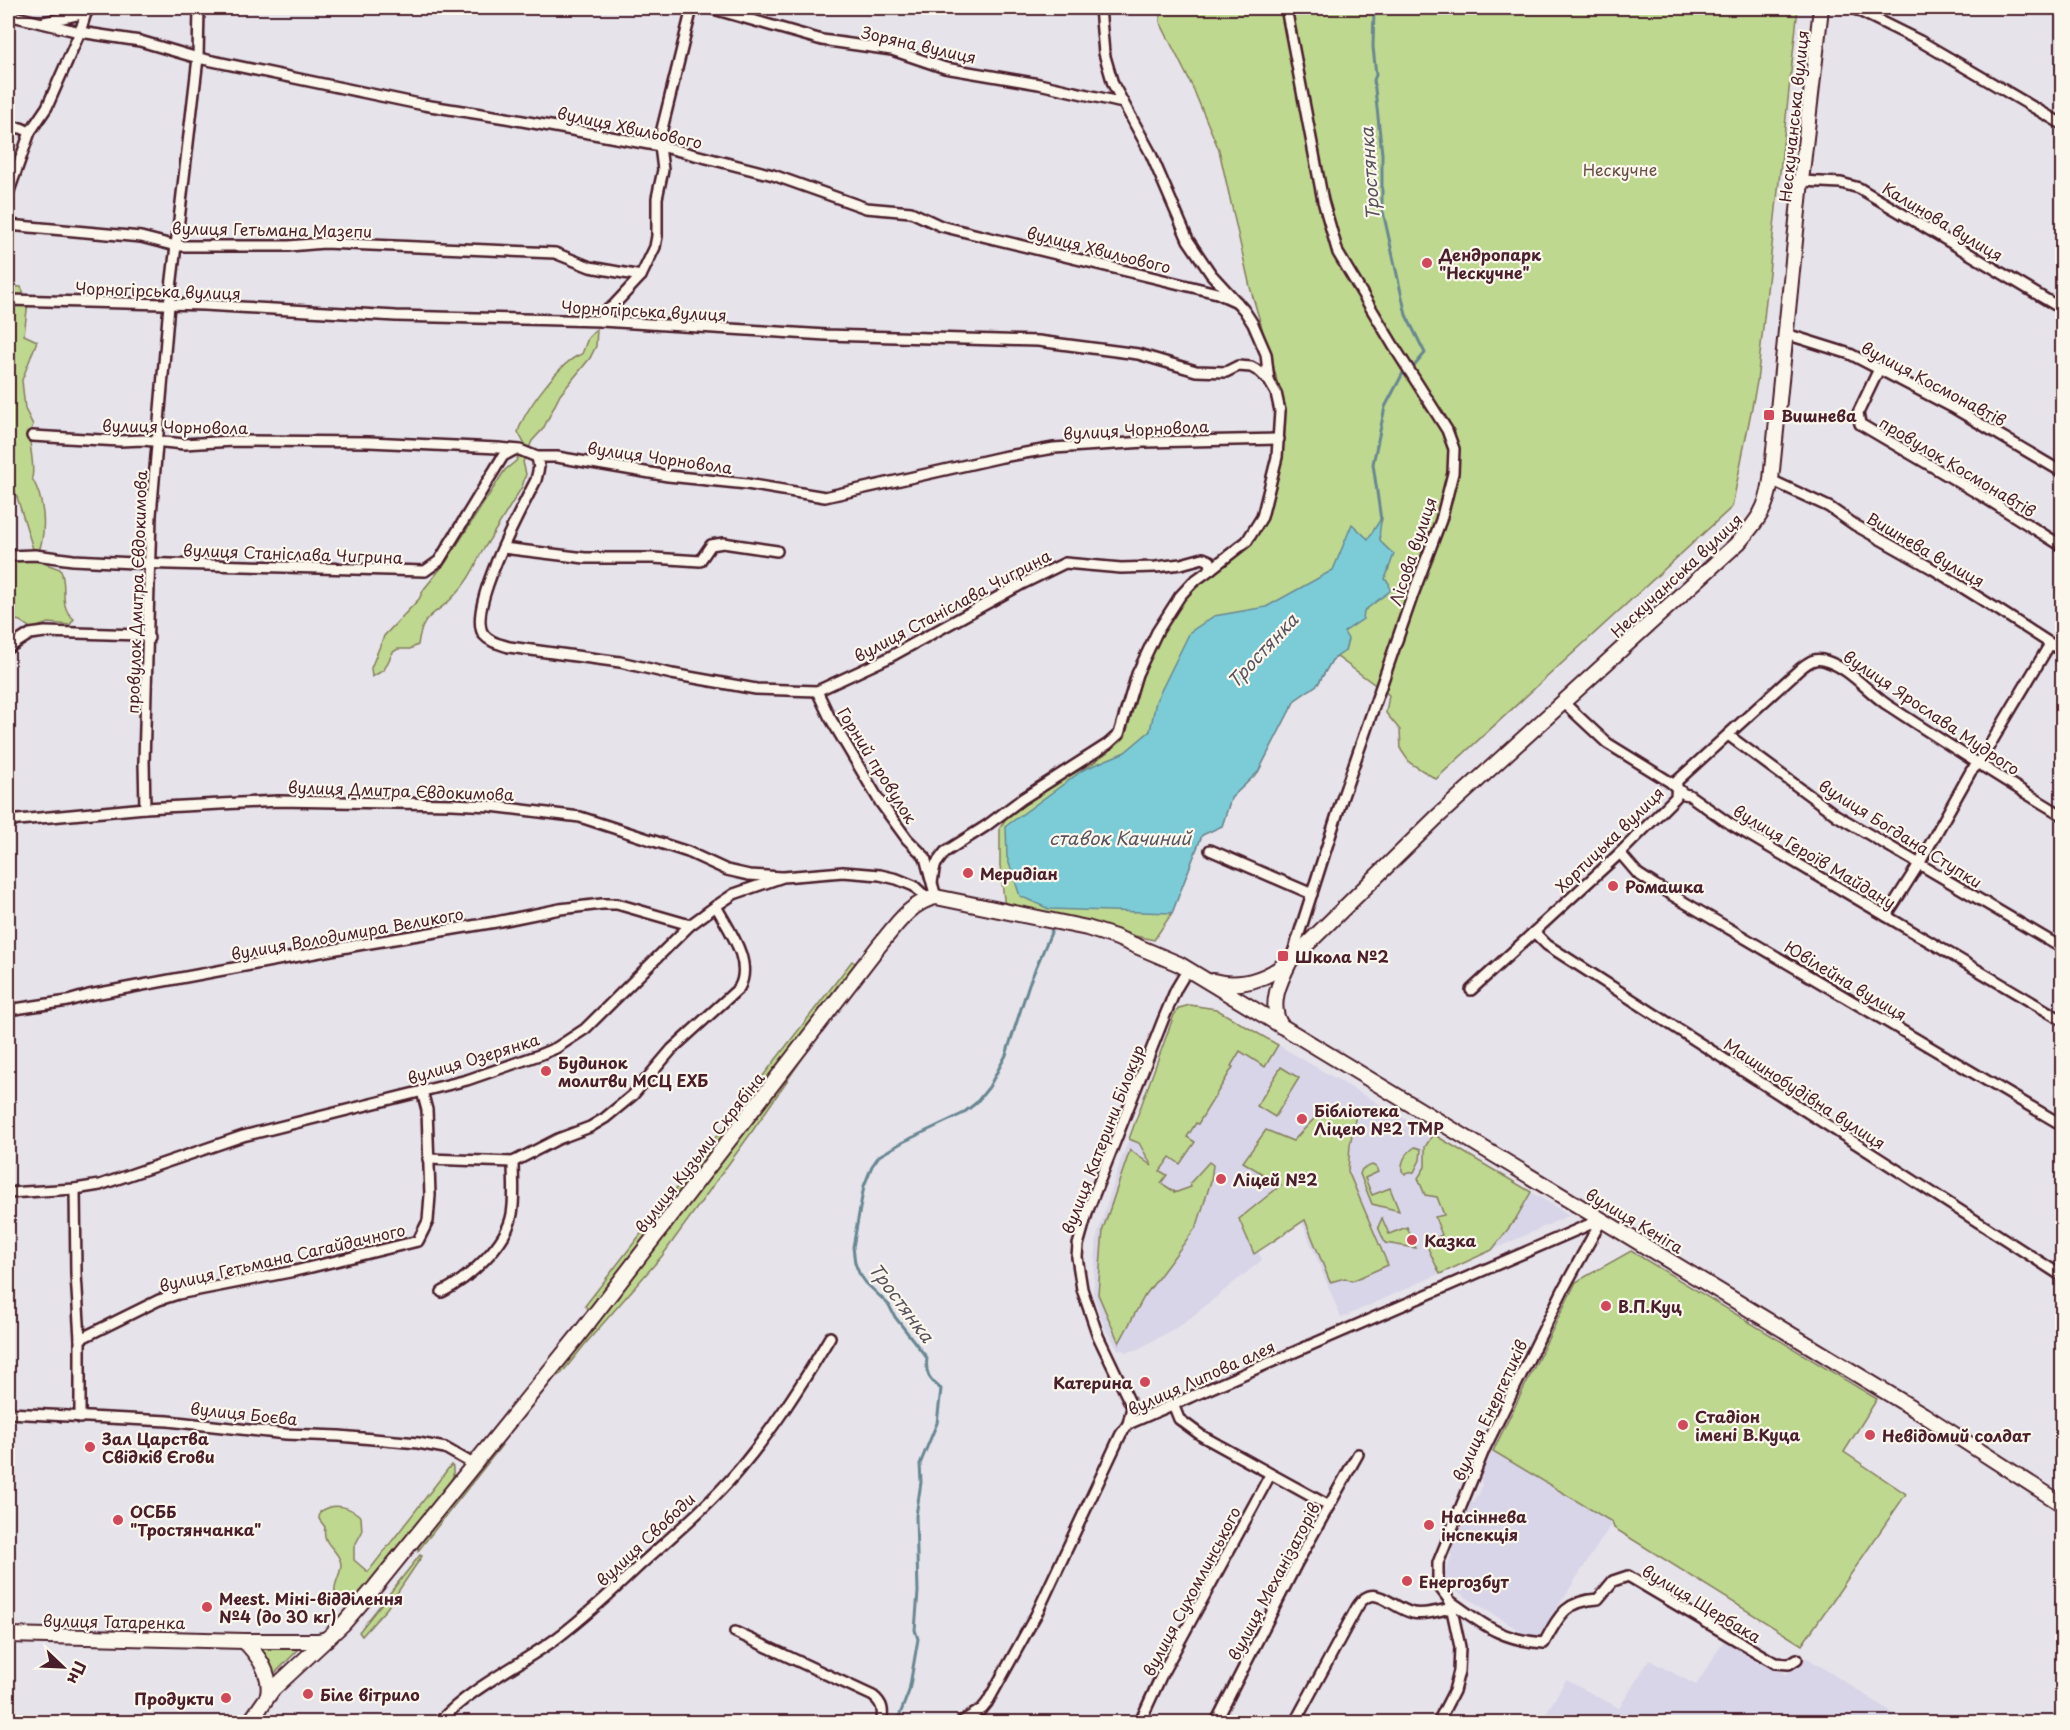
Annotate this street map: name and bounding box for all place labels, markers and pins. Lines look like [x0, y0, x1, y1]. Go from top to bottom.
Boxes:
place label: Дендропарк "Нескучне" [1438, 242, 1542, 284]
marker: Дендропарк "Нескучне" [1420, 256, 1434, 270]
place label: Вишнева [1781, 403, 1857, 427]
marker: Вишнева [1762, 408, 1776, 422]
place label: Меридіан [980, 861, 1058, 885]
marker: Меридіан [961, 866, 975, 880]
place label: Ромашка [1625, 874, 1704, 898]
marker: Ромашка [1606, 879, 1620, 893]
place label: Школа №2 [1295, 944, 1389, 968]
marker: Школа №2 [1276, 949, 1290, 963]
place label: Будинок молитви МСЦ ЕХБ [558, 1050, 708, 1092]
marker: Будинок молитви МСЦ ЕХБ [539, 1064, 553, 1078]
place label: Бібліотека Ліцею №2 ТМР [1314, 1098, 1444, 1140]
marker: Бібліотека Ліцею №2 ТМР [1295, 1112, 1309, 1126]
place label: Ліцей №2 [1233, 1167, 1317, 1191]
marker: Ліцей №2 [1214, 1172, 1228, 1186]
place label: Казка [1424, 1228, 1476, 1252]
marker: Казка [1405, 1233, 1419, 1247]
place label: В.П.Куц [1618, 1294, 1682, 1318]
marker: В.П.Куц [1599, 1299, 1613, 1313]
place label: Катерина [1053, 1370, 1133, 1394]
marker: Катерина [1138, 1375, 1152, 1389]
place label: Стадіон імені В.Куца [1695, 1404, 1800, 1446]
marker: Стадіон імені В.Куца [1676, 1418, 1690, 1432]
place label: Невідомий солдат [1882, 1423, 2031, 1447]
place label: Зал Царства Свідків Єгови [101, 1426, 215, 1468]
marker: Невідомий солдат [1863, 1428, 1877, 1442]
marker: Зал Царства Свідків Єгови [83, 1440, 97, 1454]
place label: ОСББ "Тростянчанка" [130, 1499, 261, 1541]
place label: Насіннева інспекція [1441, 1504, 1527, 1546]
marker: ОСББ "Тростянчанка" [111, 1513, 125, 1527]
marker: Насіннева інспекція [1422, 1518, 1436, 1532]
place label: Енергозбут [1419, 1569, 1510, 1593]
marker: Енергозбут [1400, 1574, 1414, 1588]
place label: Meest. Міні-відділення №4 (до 30 кг) [219, 1586, 403, 1628]
marker: Meest. Міні-відділення №4 (до 30 кг) [200, 1600, 214, 1614]
place label: Біле вітрило [320, 1682, 420, 1706]
place label: Продукти [134, 1686, 214, 1710]
marker: Біле вітрило [301, 1687, 315, 1701]
marker: Продукти [219, 1691, 233, 1705]

